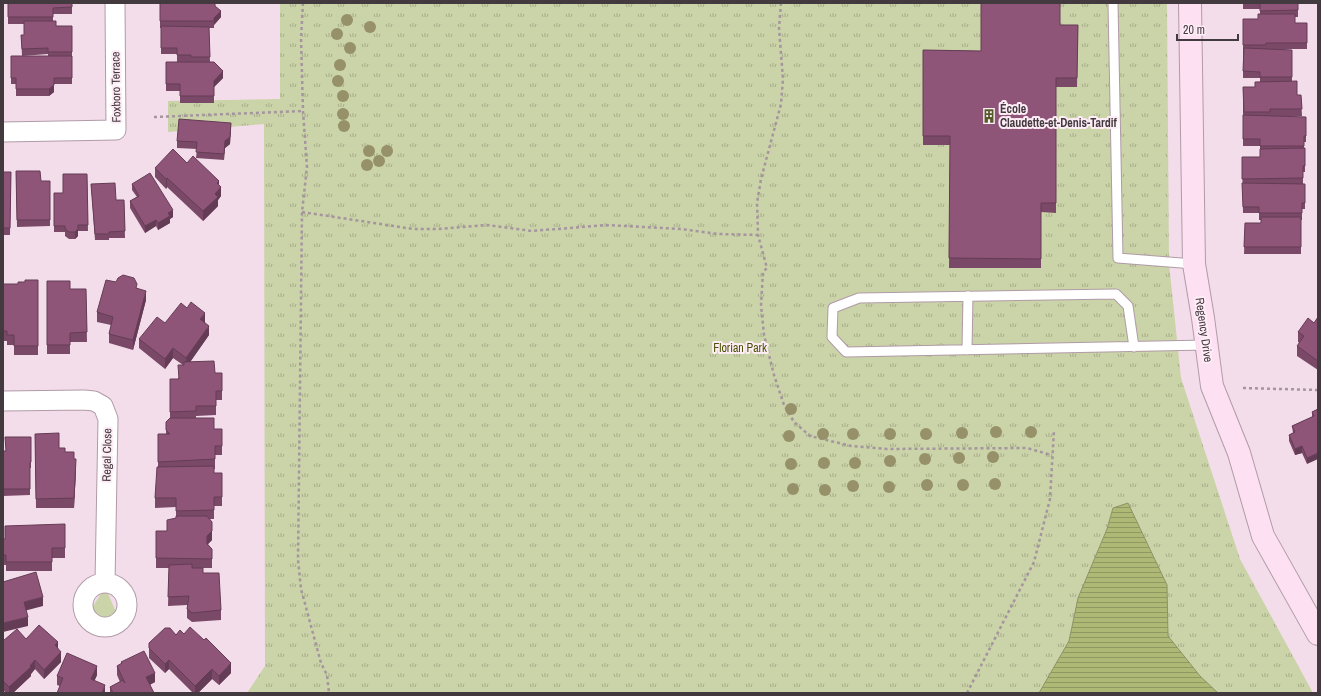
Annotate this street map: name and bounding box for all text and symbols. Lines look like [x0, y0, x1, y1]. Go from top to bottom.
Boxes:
scale bar [1177, 16, 1238, 42]
text: 20 m [1183, 22, 1205, 38]
street label: Foxboro Terrace [107, 51, 125, 123]
place label: École Claudette-et-Denis-Tardif [1000, 101, 1118, 131]
building icon: École Claudette-et-Denis-Tardif [981, 108, 997, 124]
street label: Regency Drive [1192, 297, 1216, 363]
park label: Florian Park [713, 340, 767, 356]
street label: Regal Close [99, 428, 115, 482]

